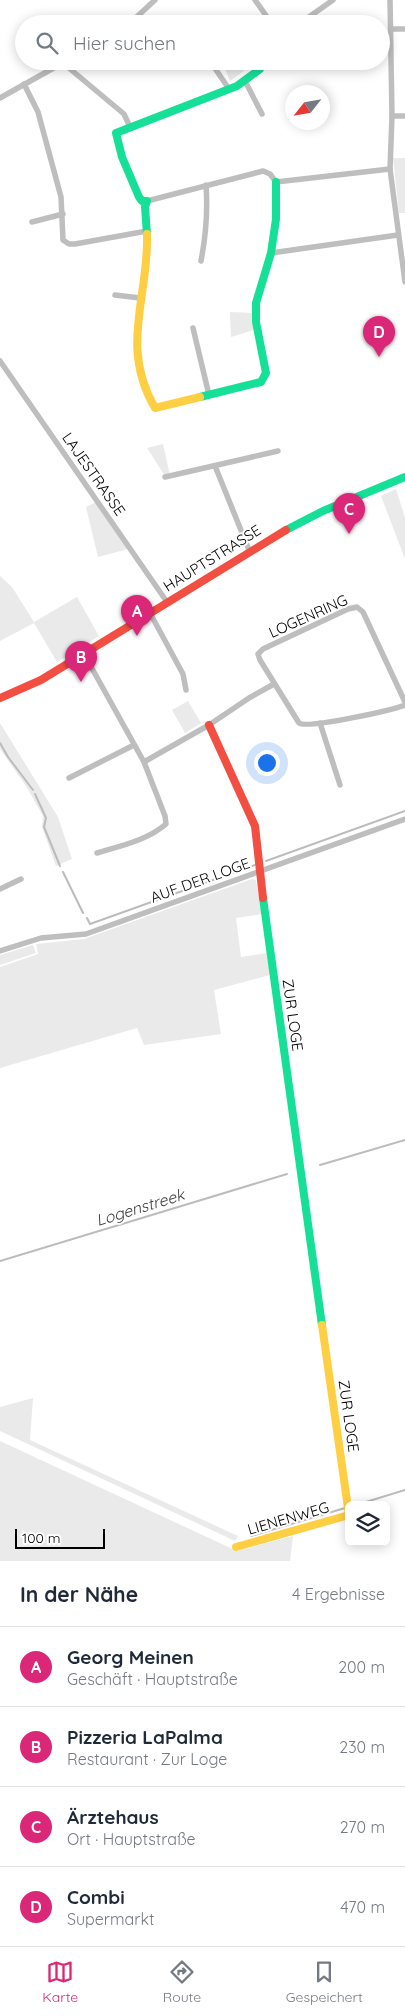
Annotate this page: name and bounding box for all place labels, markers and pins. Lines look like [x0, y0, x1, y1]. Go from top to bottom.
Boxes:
pin: D [363, 316, 395, 357]
pin: C [333, 493, 365, 534]
pin: A [121, 595, 153, 636]
pin: B [65, 641, 97, 682]

